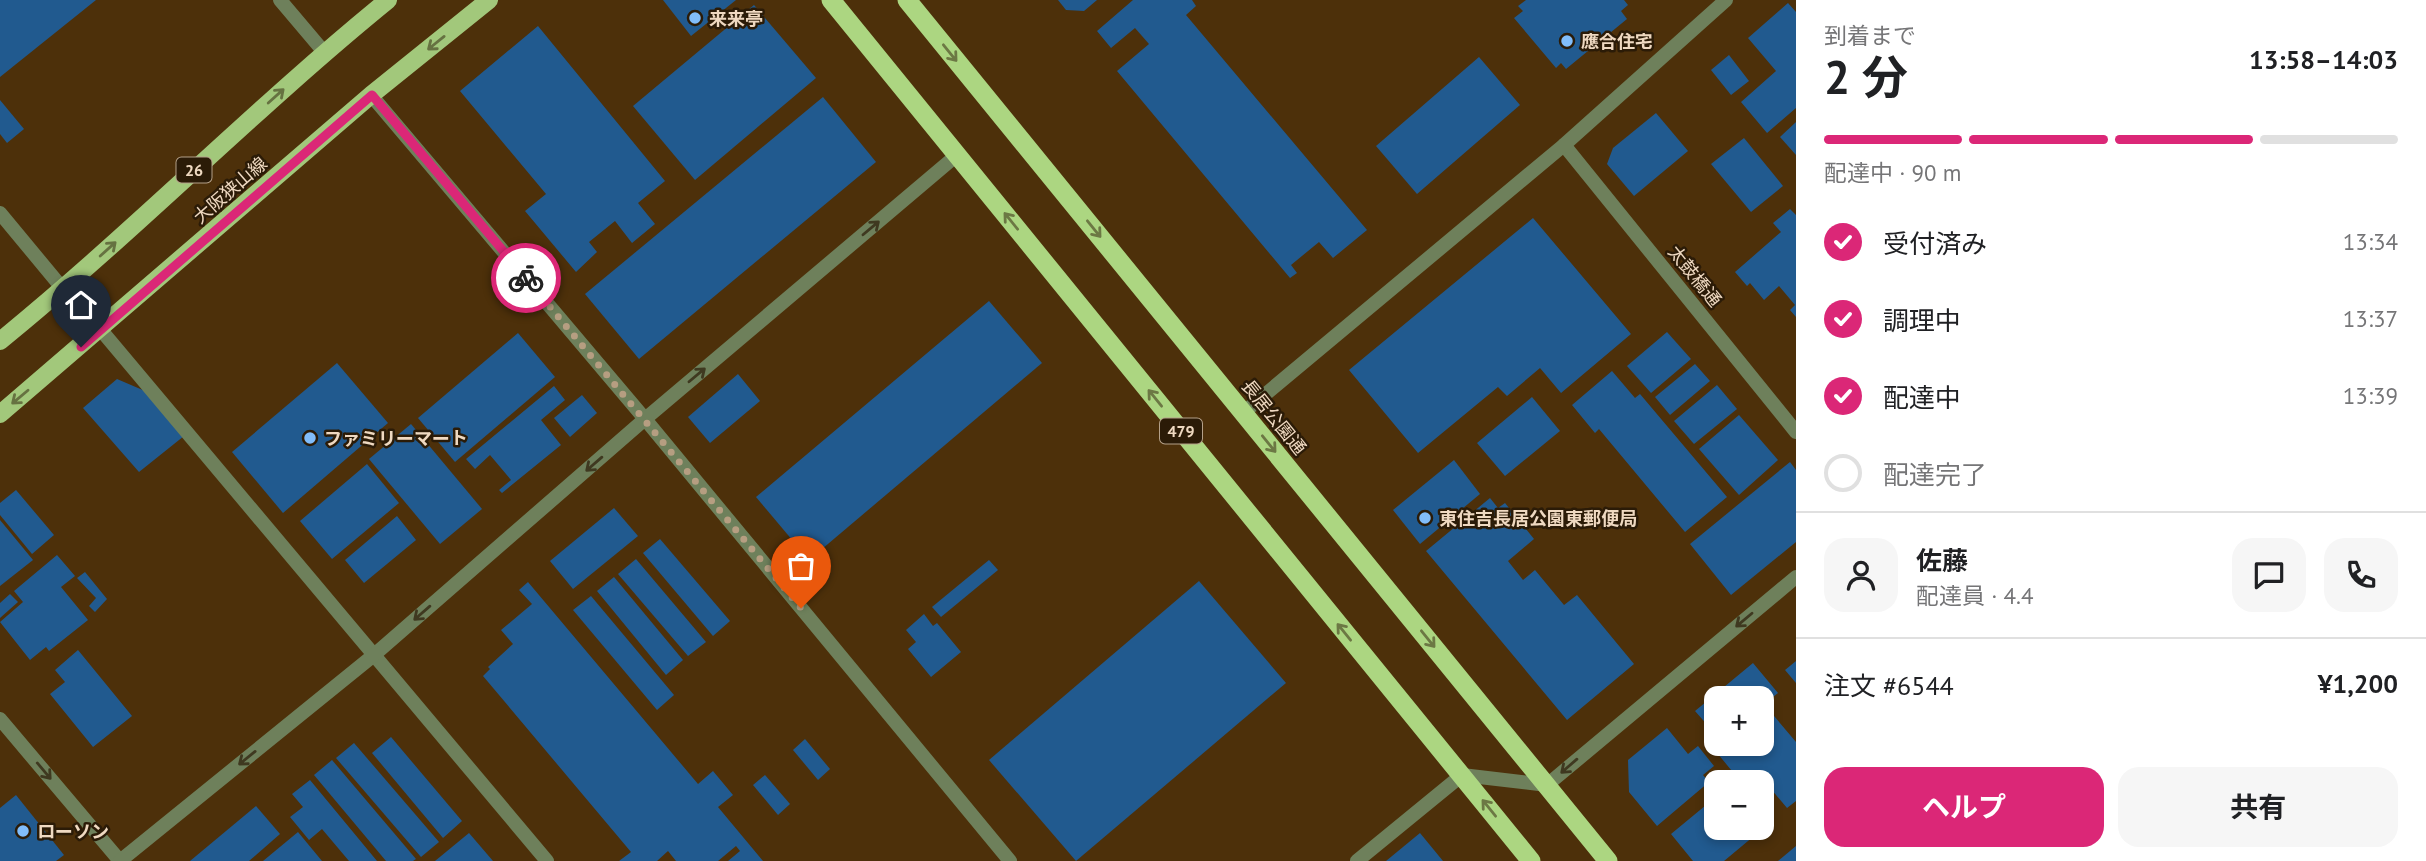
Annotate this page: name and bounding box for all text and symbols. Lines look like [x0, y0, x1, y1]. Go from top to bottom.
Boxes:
place label: 来来亭 [709, 7, 763, 30]
marker: 来来亭 [687, 10, 703, 26]
text: 到着まで [1824, 21, 1916, 50]
place label: 應合住宅 [1581, 30, 1653, 53]
marker: 應合住宅 [1559, 33, 1575, 49]
one-way arrow [427, 35, 445, 51]
one-way arrow [942, 43, 958, 61]
text: 13:58–14:03 [2249, 43, 2398, 76]
text: 2 分 [1824, 47, 1908, 107]
one-way arrow [267, 87, 284, 104]
street label: 大阪狭山線 [188, 152, 272, 228]
road number: 26 [176, 158, 212, 182]
text: 配達中 · 90 m [1824, 158, 1961, 187]
one-way arrow [1004, 213, 1019, 231]
one-way arrow [861, 220, 879, 235]
one-way arrow [1086, 220, 1102, 238]
icon: check [1824, 223, 1862, 261]
text: 受付済み [1883, 227, 1987, 260]
text: 13:34 [2343, 227, 2398, 256]
one-way arrow [99, 240, 116, 257]
street label: 太鼓橋通 [1663, 241, 1727, 311]
courier [491, 243, 561, 313]
icon: bike [507, 259, 545, 297]
pin [51, 275, 111, 347]
icon: home [62, 286, 100, 324]
icon: check [1824, 300, 1862, 338]
text: 調理中 [1883, 304, 1961, 337]
text: 13:37 [2343, 304, 2398, 333]
one-way arrow [688, 367, 706, 383]
street label: 長居公園通 [1237, 375, 1311, 459]
icon: check [1824, 377, 1862, 415]
text: 配達中 [1883, 381, 1961, 414]
text: 13:39 [2343, 381, 2398, 410]
one-way arrow [12, 389, 30, 405]
one-way arrow [1147, 390, 1162, 408]
road number: 479 [1160, 418, 1202, 444]
place label: ファミリーマート [324, 427, 468, 450]
marker: ファミリーマート [302, 430, 318, 446]
one-way arrow [1261, 434, 1276, 452]
one-way arrow [585, 456, 603, 472]
text: 配達完了 [1883, 458, 1987, 491]
place label: 東住吉長居公園東郵便局 [1439, 507, 1637, 530]
marker: 東住吉長居公園東郵便局 [1417, 510, 1433, 526]
pin [771, 536, 831, 608]
button: person [1824, 538, 1898, 612]
button: chat [2232, 538, 2306, 612]
button: phone [2324, 538, 2398, 612]
text: 佐藤 [1916, 544, 1968, 577]
icon: bag [782, 547, 820, 585]
text: 配達員 · 4.4 [1916, 581, 2033, 610]
one-way arrow [414, 605, 432, 621]
one-way arrow [1735, 613, 1753, 628]
one-way arrow [1337, 623, 1352, 641]
one-way arrow [1420, 629, 1436, 647]
text: ¥1,200 [2318, 667, 2398, 700]
text: 注文 #6544 [1824, 669, 1954, 702]
map controls [1704, 686, 1774, 840]
button: + [1704, 686, 1774, 756]
one-way arrow [239, 750, 257, 766]
one-way arrow [1560, 758, 1578, 774]
one-way arrow [36, 762, 52, 780]
button: ヘルプ [1824, 767, 2104, 847]
button: 共有 [2118, 767, 2398, 847]
button: − [1704, 770, 1774, 840]
one-way arrow [1481, 799, 1496, 817]
place label: ローソン [37, 820, 109, 843]
marker: ローソン [15, 823, 31, 839]

